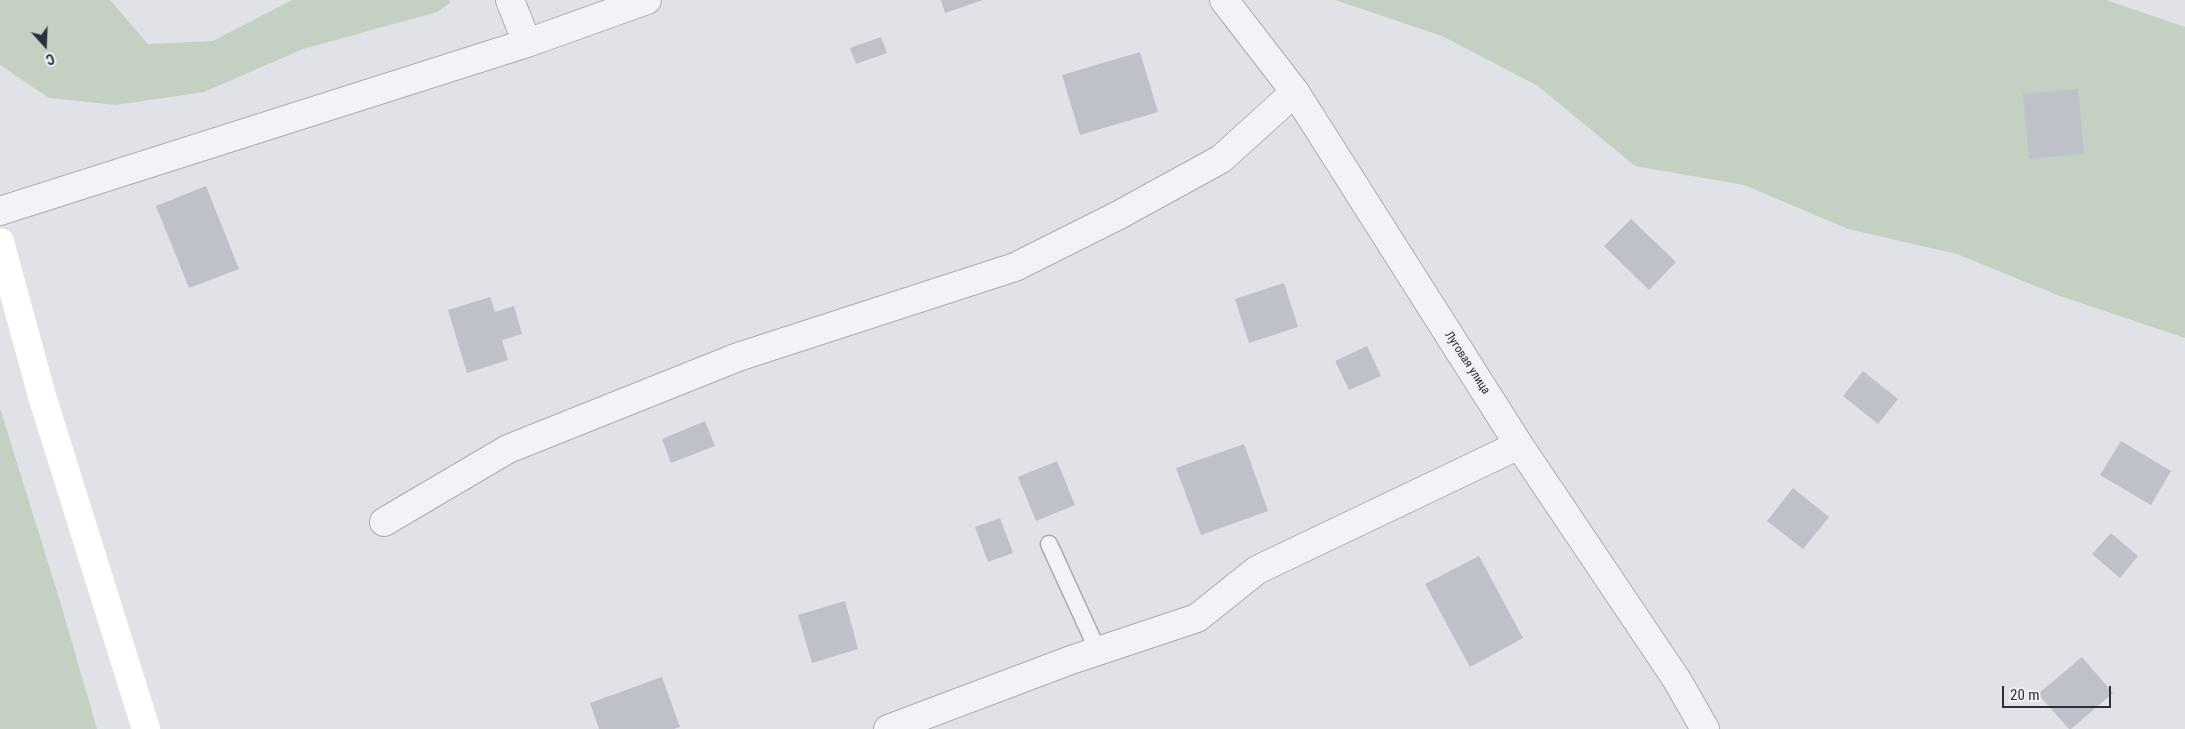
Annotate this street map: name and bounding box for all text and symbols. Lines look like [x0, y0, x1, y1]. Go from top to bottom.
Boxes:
north arrow [20, 20, 70, 70]
text: С [44, 50, 57, 68]
street label: Луговая улица [1441, 329, 1493, 397]
scale bar [2005, 676, 2114, 708]
text: 20 m [2010, 686, 2040, 704]

